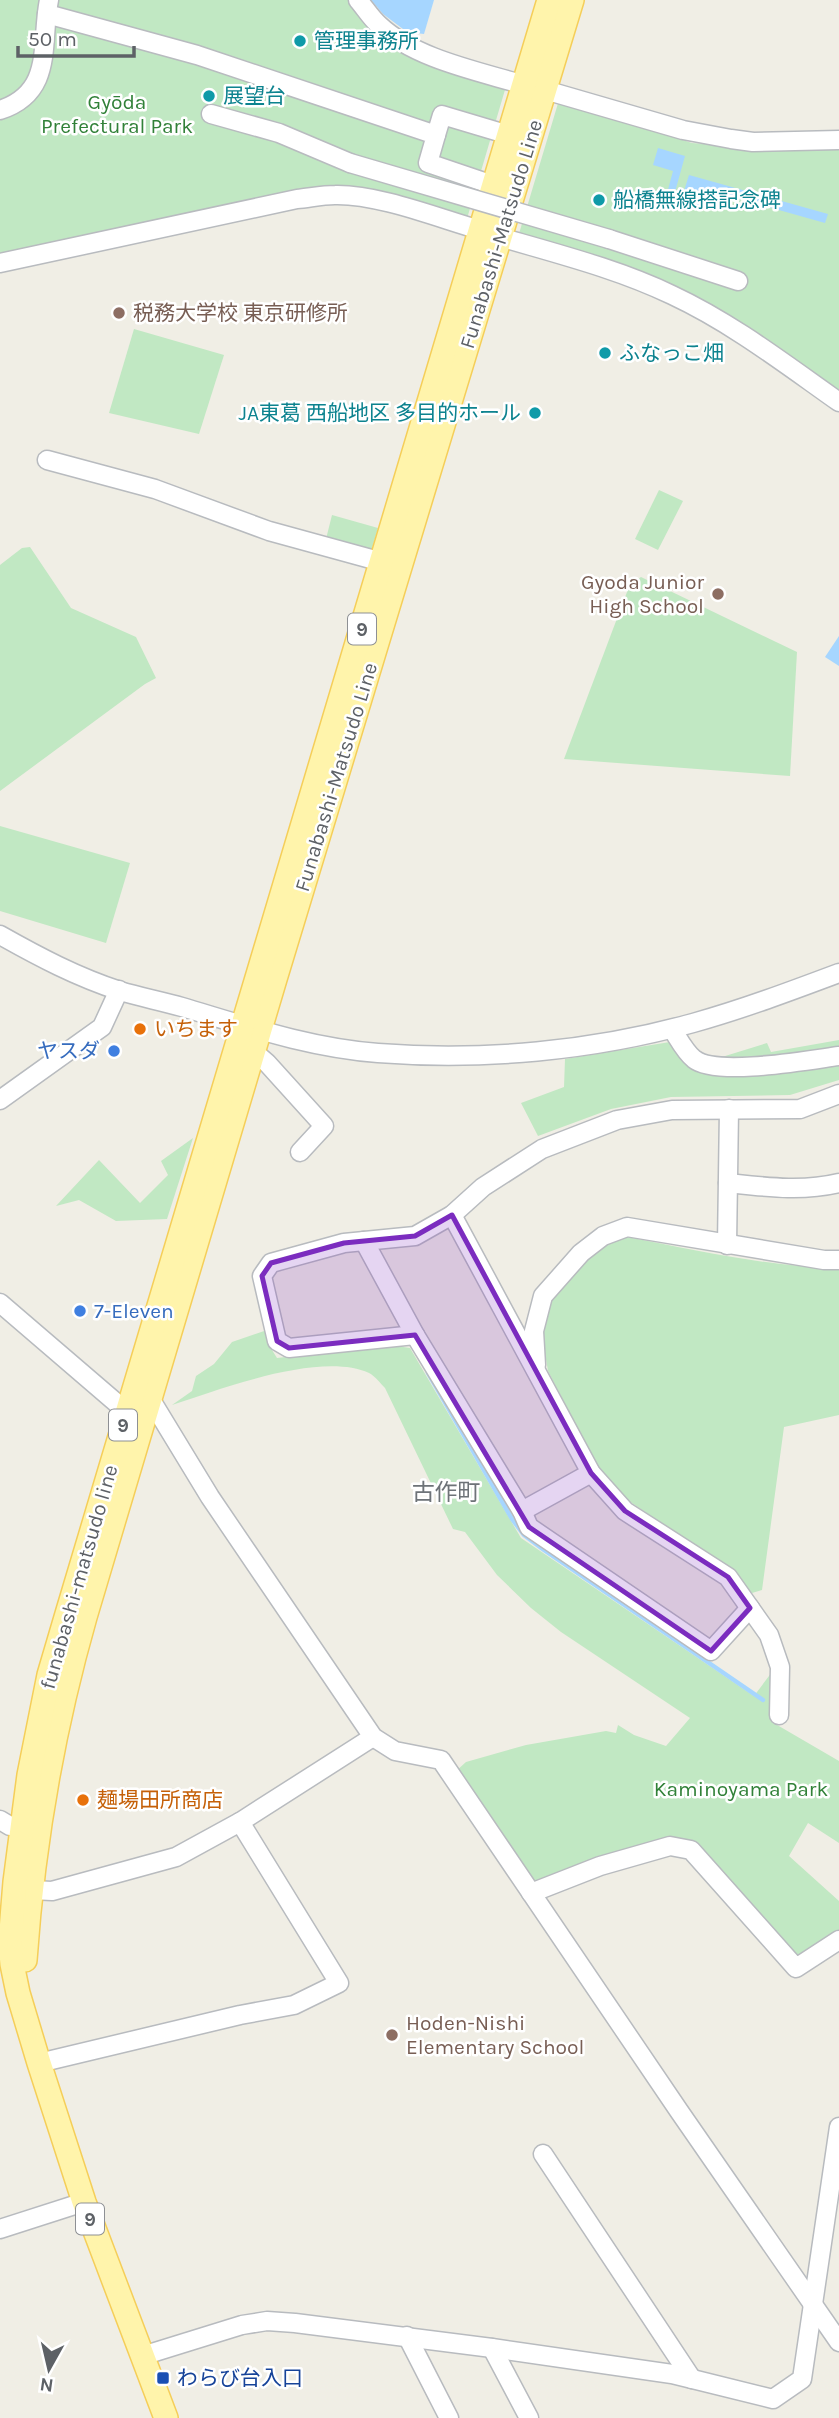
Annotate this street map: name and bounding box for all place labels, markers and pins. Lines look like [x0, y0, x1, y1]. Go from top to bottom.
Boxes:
place label: 管理事務所 [314, 29, 419, 53]
marker: 管理事務所 [292, 33, 308, 49]
place label: 展望台 [223, 84, 286, 108]
marker: 展望台 [201, 88, 217, 104]
place label: 船橋無線搭記念碑 [613, 188, 781, 212]
marker: 船橋無線搭記念碑 [591, 192, 607, 208]
place label: 税務大学校 東京研修所 [133, 301, 348, 325]
marker: 税務大学校 東京研修所 [111, 305, 127, 321]
place label: ふなっこ畑 [619, 341, 724, 365]
marker: ふなっこ畑 [597, 345, 613, 361]
place label: JA東葛 西船地区 多目的ホール [238, 401, 521, 425]
marker: JA東葛 西船地区 多目的ホール [527, 405, 543, 421]
place label: Gyoda Junior High School [581, 570, 704, 618]
marker: Gyoda Junior High School [710, 586, 726, 602]
place label: いちます [154, 1017, 238, 1041]
marker: いちます [132, 1021, 148, 1037]
place label: ヤスダ [37, 1039, 100, 1063]
marker: ヤスダ [106, 1043, 122, 1059]
place label: 7-Eleven [94, 1299, 174, 1323]
marker: 7-Eleven [72, 1303, 88, 1319]
place label: 麺場田所商店 [97, 1788, 223, 1812]
marker: 麺場田所商店 [75, 1792, 91, 1808]
place label: Hoden-Nishi Elementary School [406, 2011, 584, 2059]
marker: Hoden-Nishi Elementary School [384, 2027, 400, 2043]
place label: わらび台入口 [177, 2366, 303, 2390]
marker: わらび台入口 [155, 2370, 171, 2386]

